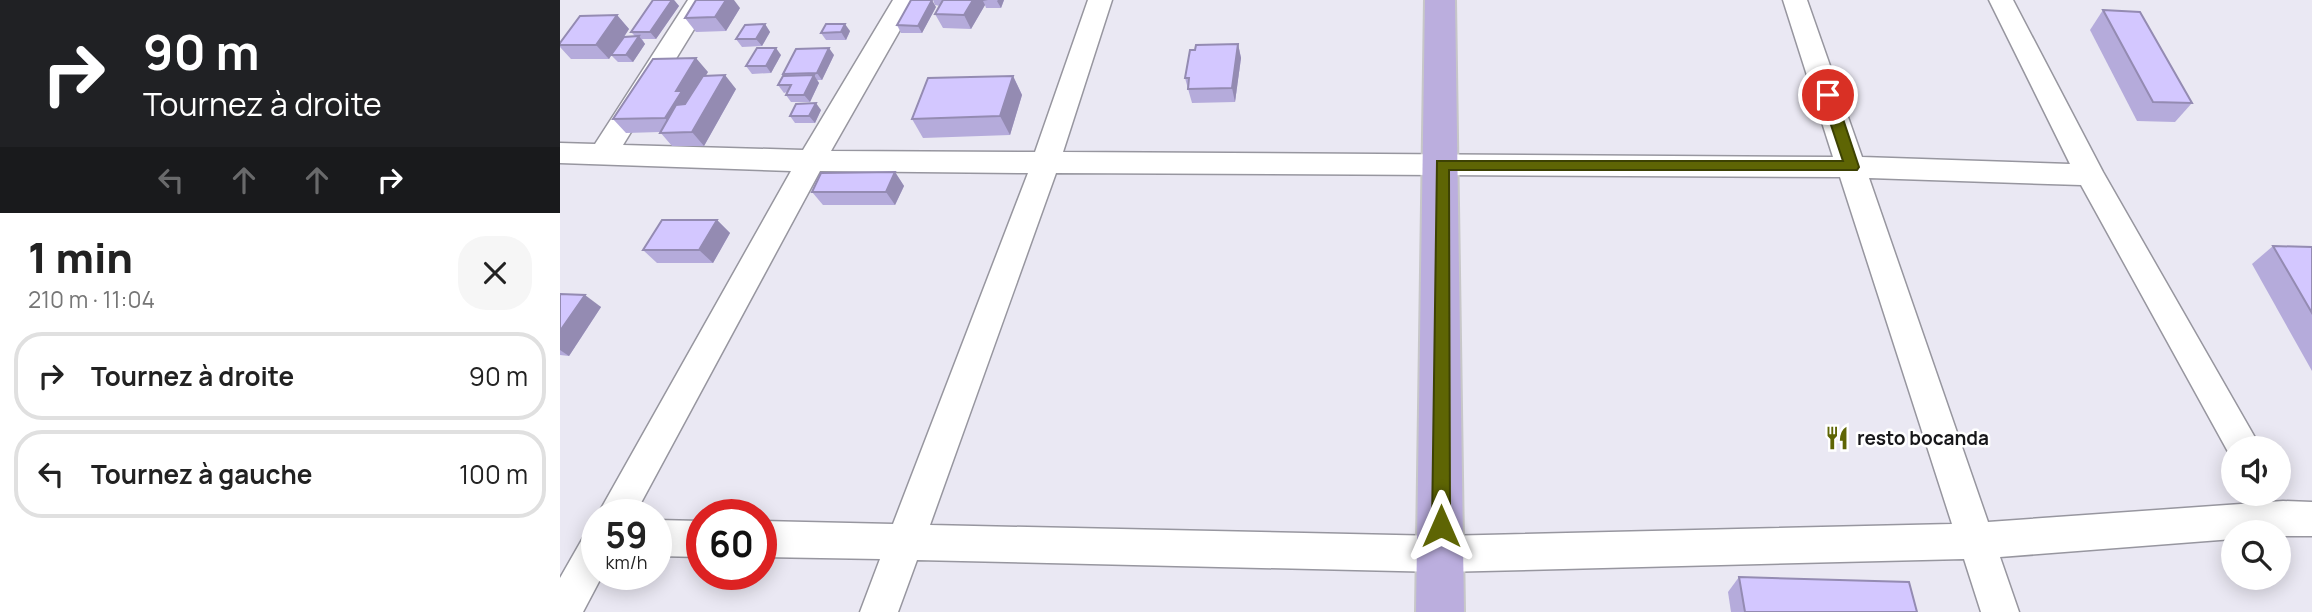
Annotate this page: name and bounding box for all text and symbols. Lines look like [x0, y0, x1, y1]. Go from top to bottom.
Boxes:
text: 90 m [143, 18, 260, 85]
icon: right [28, 28, 119, 119]
pin [1798, 65, 1858, 125]
icon: arrive [1809, 76, 1847, 114]
text: Tournez à droite [143, 82, 382, 126]
icon: left [152, 161, 190, 199]
icon: ahead [225, 161, 263, 199]
icon: ahead [298, 161, 336, 199]
icon: right [371, 161, 409, 199]
text: 1 min [28, 228, 133, 286]
button: close [458, 236, 532, 310]
text: 210 m · 11:04 [28, 283, 155, 315]
icon: right [32, 357, 70, 395]
text: Tournez à droite [91, 358, 294, 394]
text: 90 m [469, 358, 528, 394]
restaurant icon: resto bocanda [1823, 424, 1851, 452]
place label: resto bocanda [1857, 425, 1989, 451]
map controls [2221, 436, 2291, 590]
button: sound [2221, 436, 2291, 506]
icon: left [32, 455, 70, 493]
text: Tournez à gauche [91, 456, 312, 492]
text: 100 m [459, 456, 528, 492]
position arrow [1404, 489, 1478, 563]
speed limit sign: 60 [686, 499, 777, 590]
text: 59 [605, 511, 648, 559]
button: search [2221, 520, 2291, 590]
text: km/h [606, 550, 647, 574]

